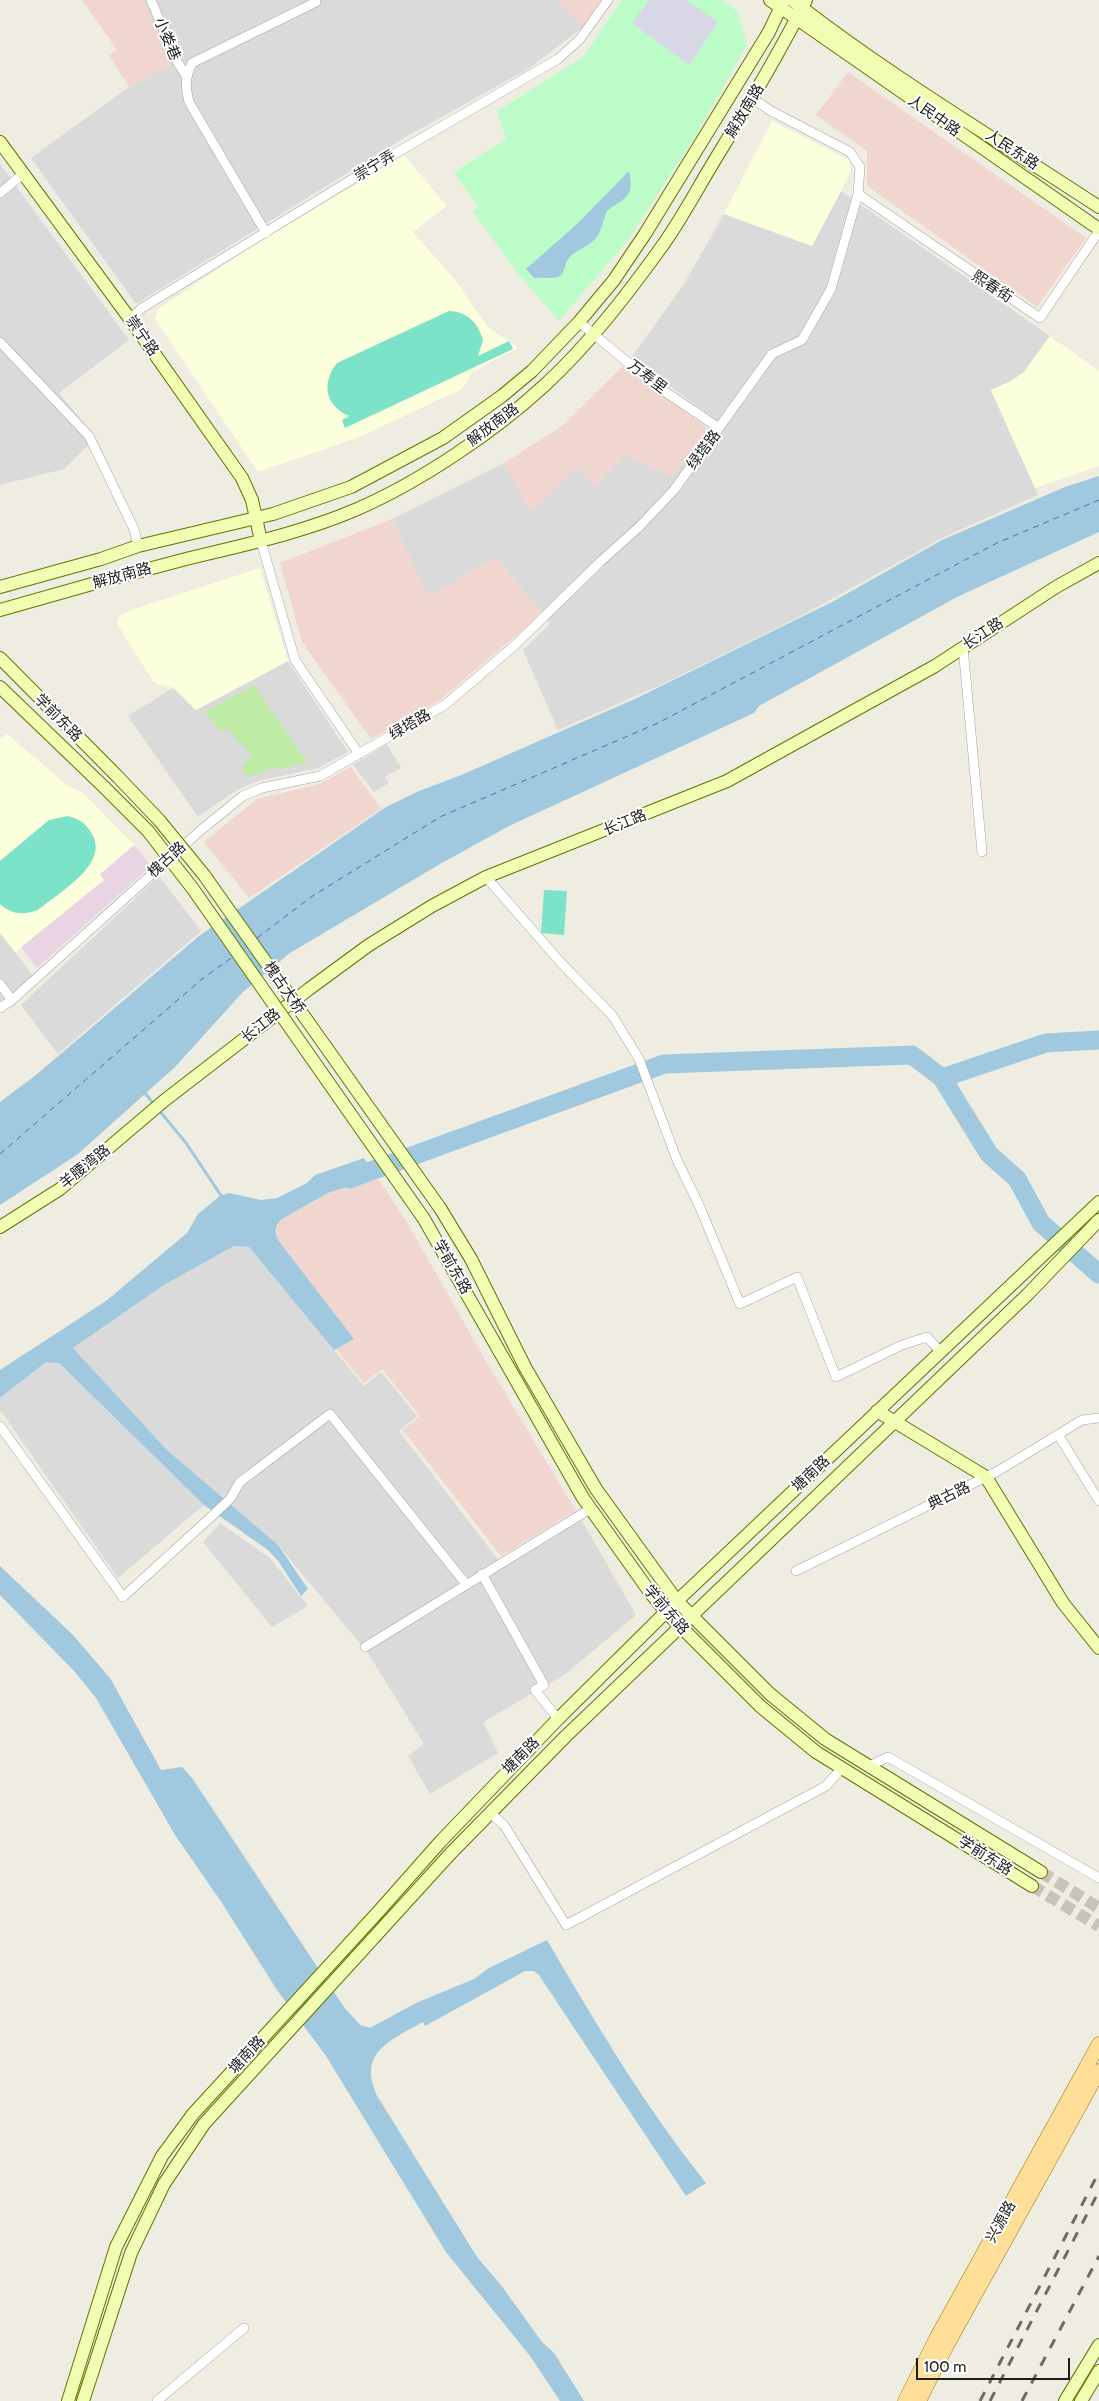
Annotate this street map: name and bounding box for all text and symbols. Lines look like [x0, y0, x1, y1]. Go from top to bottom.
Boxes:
street label: 小娄巷 [150, 15, 184, 63]
street label: 解放南路 [722, 81, 768, 141]
street label: 人民中路 [904, 91, 964, 141]
street label: 人民东路 [982, 126, 1042, 174]
street label: 崇宁弄 [351, 147, 399, 185]
street label: 熙春街 [968, 267, 1016, 307]
street label: 崇宁路 [122, 312, 162, 360]
street label: 万寿里 [624, 356, 670, 398]
street label: 解放南路 [464, 400, 522, 450]
street label: 绿塔路 [683, 427, 725, 473]
street label: 解放南路 [91, 560, 153, 592]
street label: 长江路 [959, 614, 1007, 654]
street label: 学前东路 [30, 690, 86, 746]
street label: 绿塔路 [386, 706, 434, 744]
street label: 长江路 [601, 806, 649, 840]
street label: 槐古路 [144, 838, 190, 882]
street label: 槐古大桥 [259, 958, 309, 1018]
street label: 长江路 [238, 1005, 284, 1047]
street label: 羊腰湾路 [56, 1141, 114, 1193]
street label: 学前东路 [429, 1237, 475, 1297]
street label: 塘南路 [788, 1452, 834, 1496]
street label: 典古路 [925, 1478, 973, 1514]
street label: 学前东路 [640, 1581, 692, 1639]
street label: 塘南路 [499, 1734, 543, 1778]
street label: 学前东路 [955, 1832, 1015, 1880]
street label: 塘南路 [225, 2032, 269, 2078]
street label: 兴源路 [982, 2198, 1020, 2246]
scale bar [919, 2348, 1073, 2380]
text: 100 m [924, 2358, 966, 2376]

